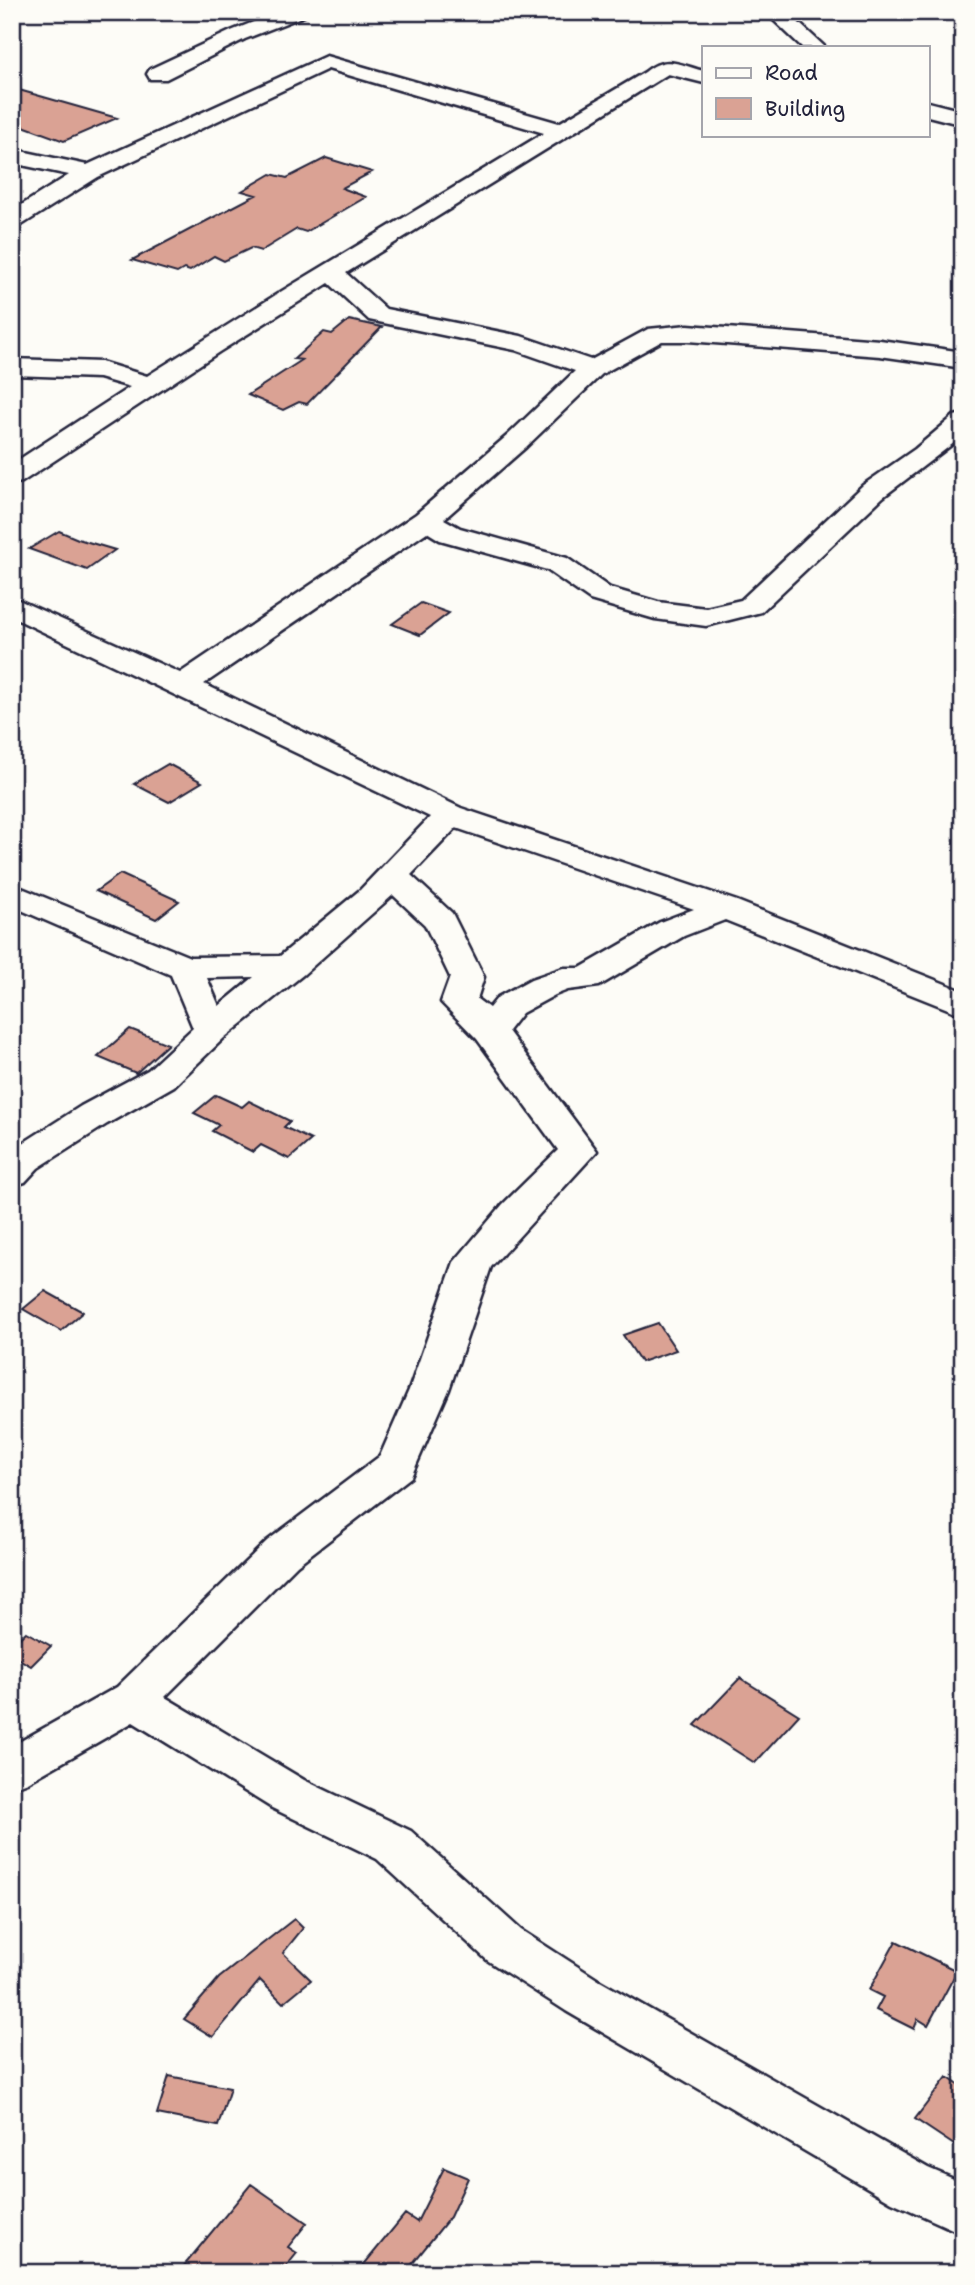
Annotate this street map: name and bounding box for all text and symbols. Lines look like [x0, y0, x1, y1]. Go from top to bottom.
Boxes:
legend [702, 46, 930, 136]
text: Road [765, 59, 818, 87]
text: Building [765, 95, 845, 123]

